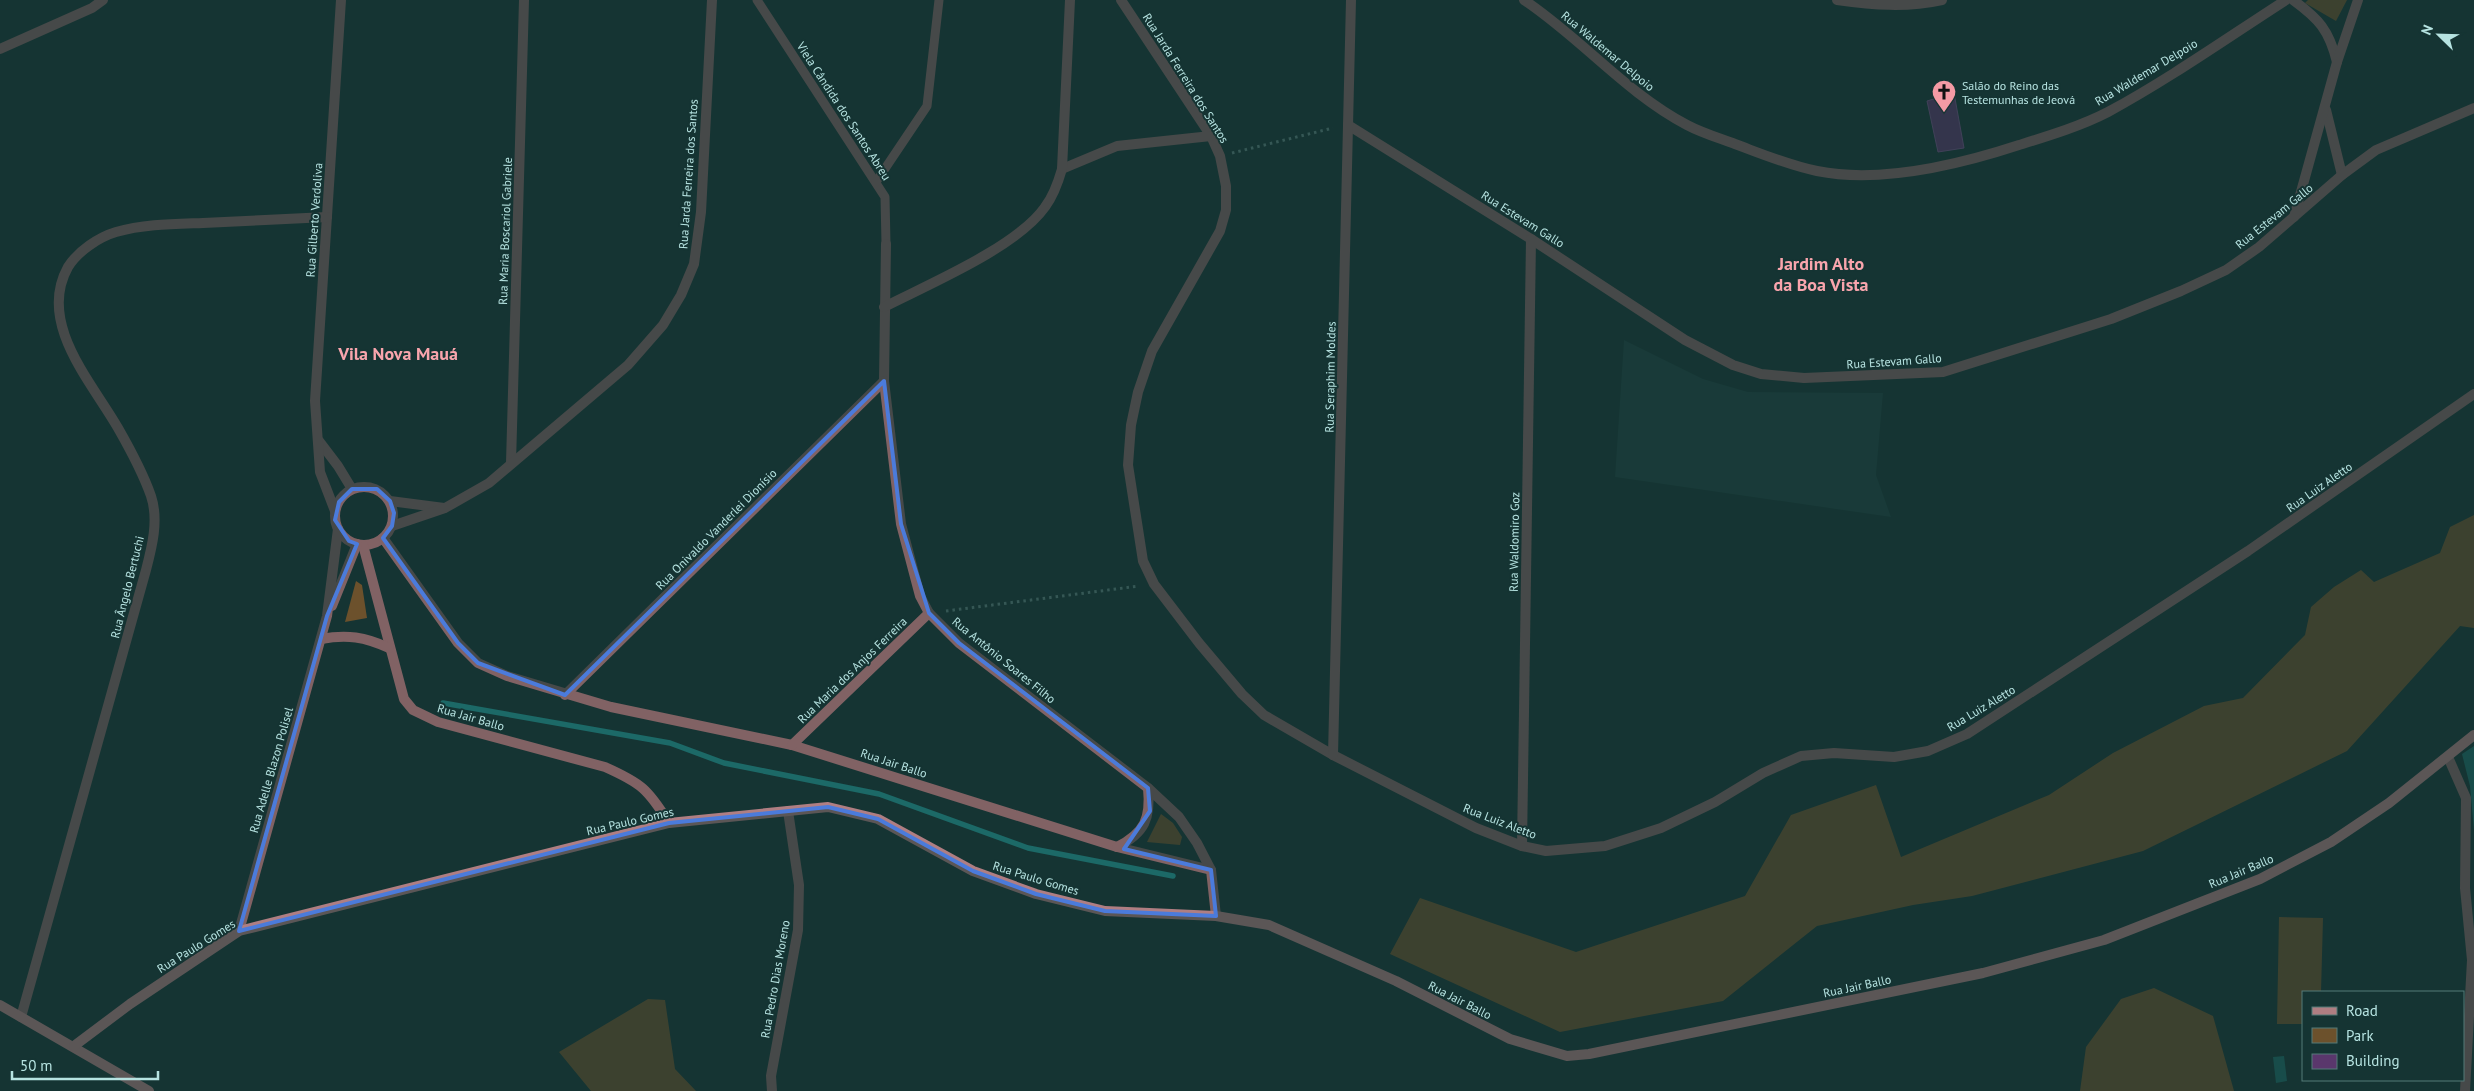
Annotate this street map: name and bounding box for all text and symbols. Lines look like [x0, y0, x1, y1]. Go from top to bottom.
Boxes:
street label: Rua Waldemar Delpoio [1558, 8, 1658, 94]
street label: Rua Jarda Ferreira dos Santos [1140, 10, 1232, 146]
north arrow [2414, 10, 2464, 60]
text: N [2417, 22, 2437, 38]
street label: Rua Waldemar Delpoio [2092, 35, 2200, 109]
street label: Viela Cândida dos Santos Abreu [793, 38, 894, 183]
place label: Salão do Reino das Testemunhas de Jeová [1962, 78, 2075, 107]
church icon: Salão do Reino das Testemunhas de Jeová [1931, 79, 1957, 113]
street label: Rua Jarda Ferreira dos Santos [675, 99, 701, 249]
street label: Rua Maria Boscariol Gabriele [495, 157, 515, 305]
street label: Rua Gilberto Verdoliva [303, 162, 325, 278]
street label: Rua Estevam Gallo [2232, 180, 2316, 252]
street label: Rua Estevam Gallo [1479, 187, 1567, 251]
district label: Jardim Alto da Boa Vista [1774, 252, 1869, 296]
street label: Rua Seraphim Moldes [1322, 321, 1338, 433]
district label: Vila Nova Mauá [337, 342, 458, 365]
street label: Rua Estevam Gallo [1846, 350, 1942, 372]
street label: Rua Luiz Aletto [2283, 459, 2355, 515]
street label: Rua Onivaldo Vanderlei Dionísio [652, 465, 780, 593]
street label: Rua Waldomiro Goz [1506, 492, 1522, 592]
street label: Rua Ângelo Bertuchi [107, 534, 147, 640]
street label: Rua Maria dos Anjos Ferreira [794, 614, 910, 726]
street label: Rua Antônio Soares Filho [949, 614, 1059, 706]
street label: Rua Luiz Aletto [1944, 682, 2018, 734]
street label: Rua Jair Ballo [436, 700, 506, 734]
street label: Rua Adelle Blazon Polisel [246, 705, 296, 835]
street label: Rua Jair Ballo [859, 745, 929, 781]
street label: Rua Luiz Aletto [1461, 800, 1539, 842]
street label: Rua Paulo Gomes [585, 804, 675, 838]
street label: Rua Jair Ballo [2206, 851, 2276, 891]
street label: Rua Paulo Gomes [991, 858, 1081, 898]
street label: Rua Paulo Gomes [154, 916, 238, 976]
street label: Rua Pedro Dias Moreno [757, 919, 793, 1039]
street label: Rua Jair Ballo [1822, 971, 1892, 1001]
street label: Rua Jair Ballo [1426, 978, 1494, 1022]
legend [2302, 991, 2464, 1081]
text: Road [2346, 1001, 2378, 1020]
text: Park [2346, 1026, 2374, 1045]
scale bar [12, 1048, 159, 1080]
text: Building [2346, 1051, 2400, 1070]
text: 50 m [20, 1056, 53, 1075]

